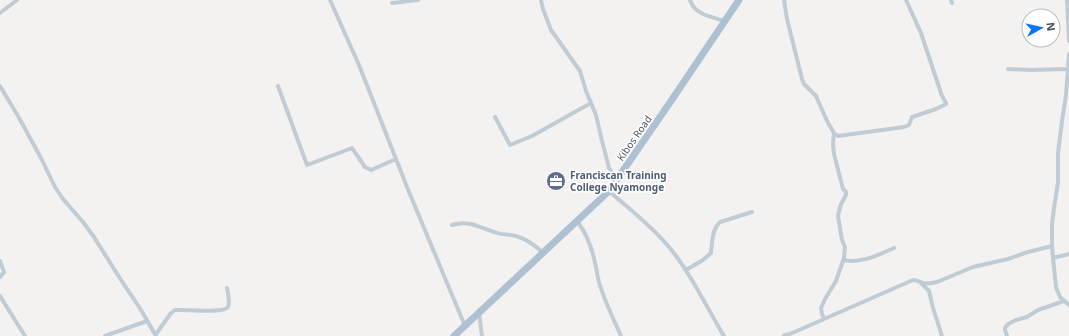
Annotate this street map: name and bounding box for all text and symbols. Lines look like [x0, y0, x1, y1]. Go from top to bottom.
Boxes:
north arrow [1021, 8, 1061, 48]
text: N [1043, 21, 1059, 32]
street label: Kibos Road [613, 113, 655, 163]
place label: Franciscan Training College Nyamonge [570, 168, 667, 194]
office icon: Franciscan Training College Nyamonge [545, 170, 567, 192]

